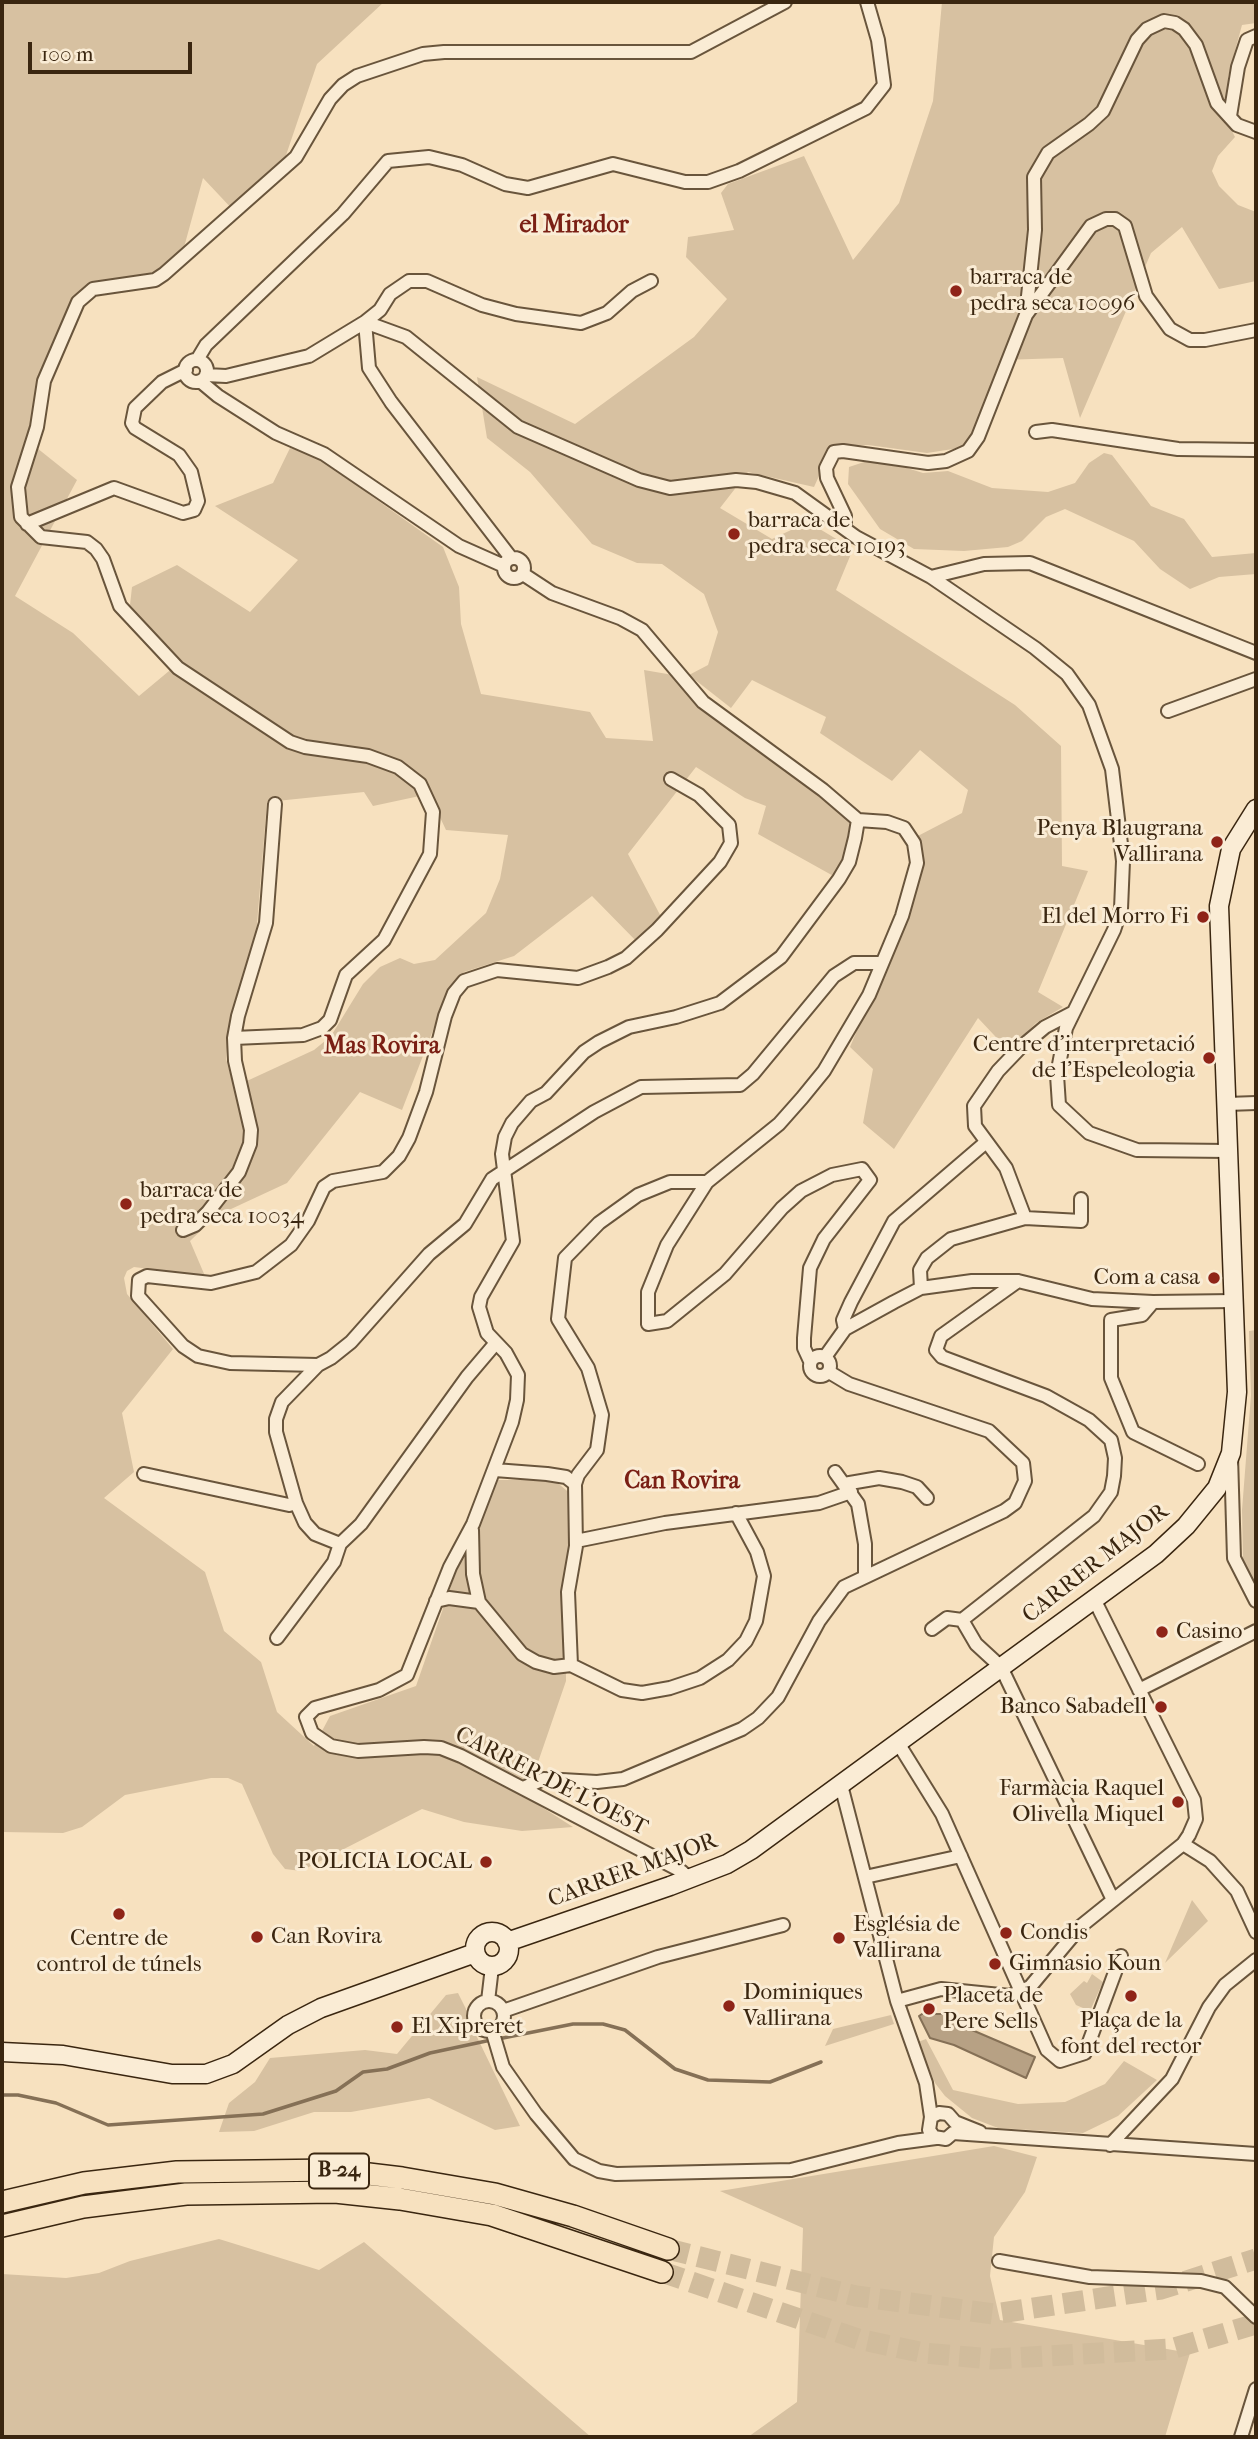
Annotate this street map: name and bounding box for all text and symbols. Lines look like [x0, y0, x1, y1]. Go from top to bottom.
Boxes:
scale bar [32, 28, 196, 72]
text: 100 m [41, 42, 94, 66]
district label: el Mirador [519, 212, 629, 240]
place label: barraca de pedra seca 10096 [970, 264, 1135, 318]
marker: barraca de pedra seca 10096 [948, 283, 964, 299]
place label: barraca de pedra seca 10193 [748, 507, 906, 561]
marker: barraca de pedra seca 10193 [726, 526, 742, 542]
place label: Penya Blaugrana Vallirana [1036, 815, 1203, 869]
marker: Penya Blaugrana Vallirana [1209, 834, 1225, 850]
place label: El del Morro Fi [1041, 903, 1189, 931]
marker: El del Morro Fi [1195, 909, 1211, 925]
place label: Centre d'interpretació de l'Espeleologia [973, 1031, 1195, 1085]
district label: Mas Rovira [324, 1033, 440, 1061]
marker: Centre d'interpretació de l'Espeleologia [1201, 1050, 1217, 1066]
place label: barraca de pedra seca 10034 [140, 1177, 304, 1231]
marker: barraca de pedra seca 10034 [118, 1196, 134, 1212]
place label: Com a casa [1093, 1264, 1200, 1292]
marker: Com a casa [1206, 1270, 1222, 1286]
district label: Can Rovira [624, 1468, 740, 1496]
street label: CARRER MAJOR [1017, 1498, 1175, 1630]
place label: Casino [1176, 1618, 1242, 1646]
marker: Casino [1154, 1624, 1170, 1640]
place label: Banco Sabadell [1000, 1693, 1147, 1721]
marker: Banco Sabadell [1153, 1699, 1169, 1715]
street label: CARRER DE L'OEST [450, 1722, 652, 1842]
place label: Farmàcia Raquel Olivella Miquel [999, 1775, 1164, 1829]
marker: Farmàcia Raquel Olivella Miquel [1170, 1794, 1186, 1810]
street label: CARRER MAJOR [545, 1828, 721, 1914]
place label: POLICIA LOCAL [297, 1848, 472, 1876]
marker: POLICIA LOCAL [478, 1854, 494, 1870]
marker: Centre de control de túnels [111, 1906, 127, 1922]
place label: Església de Vallirana [853, 1911, 960, 1965]
place label: Condis [1020, 1919, 1088, 1947]
place label: Can Rovira [271, 1923, 382, 1951]
place label: Centre de control de túnels [37, 1925, 201, 1979]
marker: Condis [998, 1925, 1014, 1941]
marker: Can Rovira [249, 1929, 265, 1945]
marker: Església de Vallirana [831, 1930, 847, 1946]
place label: Gimnasio Koun [1009, 1950, 1161, 1978]
marker: Gimnasio Koun [987, 1956, 1003, 1972]
place label: Dominiques Vallirana [743, 1979, 863, 2033]
place label: Placeta de Pere Sells [943, 1982, 1043, 2036]
marker: Plaça de la font del rector [1123, 1988, 1139, 2004]
marker: Dominiques Vallirana [721, 1998, 737, 2014]
marker: Placeta de Pere Sells [921, 2001, 937, 2017]
place label: Plaça de la font del rector [1061, 2007, 1201, 2061]
place label: El Xipreret [411, 2013, 524, 2041]
marker: El Xipreret [389, 2019, 405, 2035]
road number: B-24 [309, 2154, 369, 2188]

